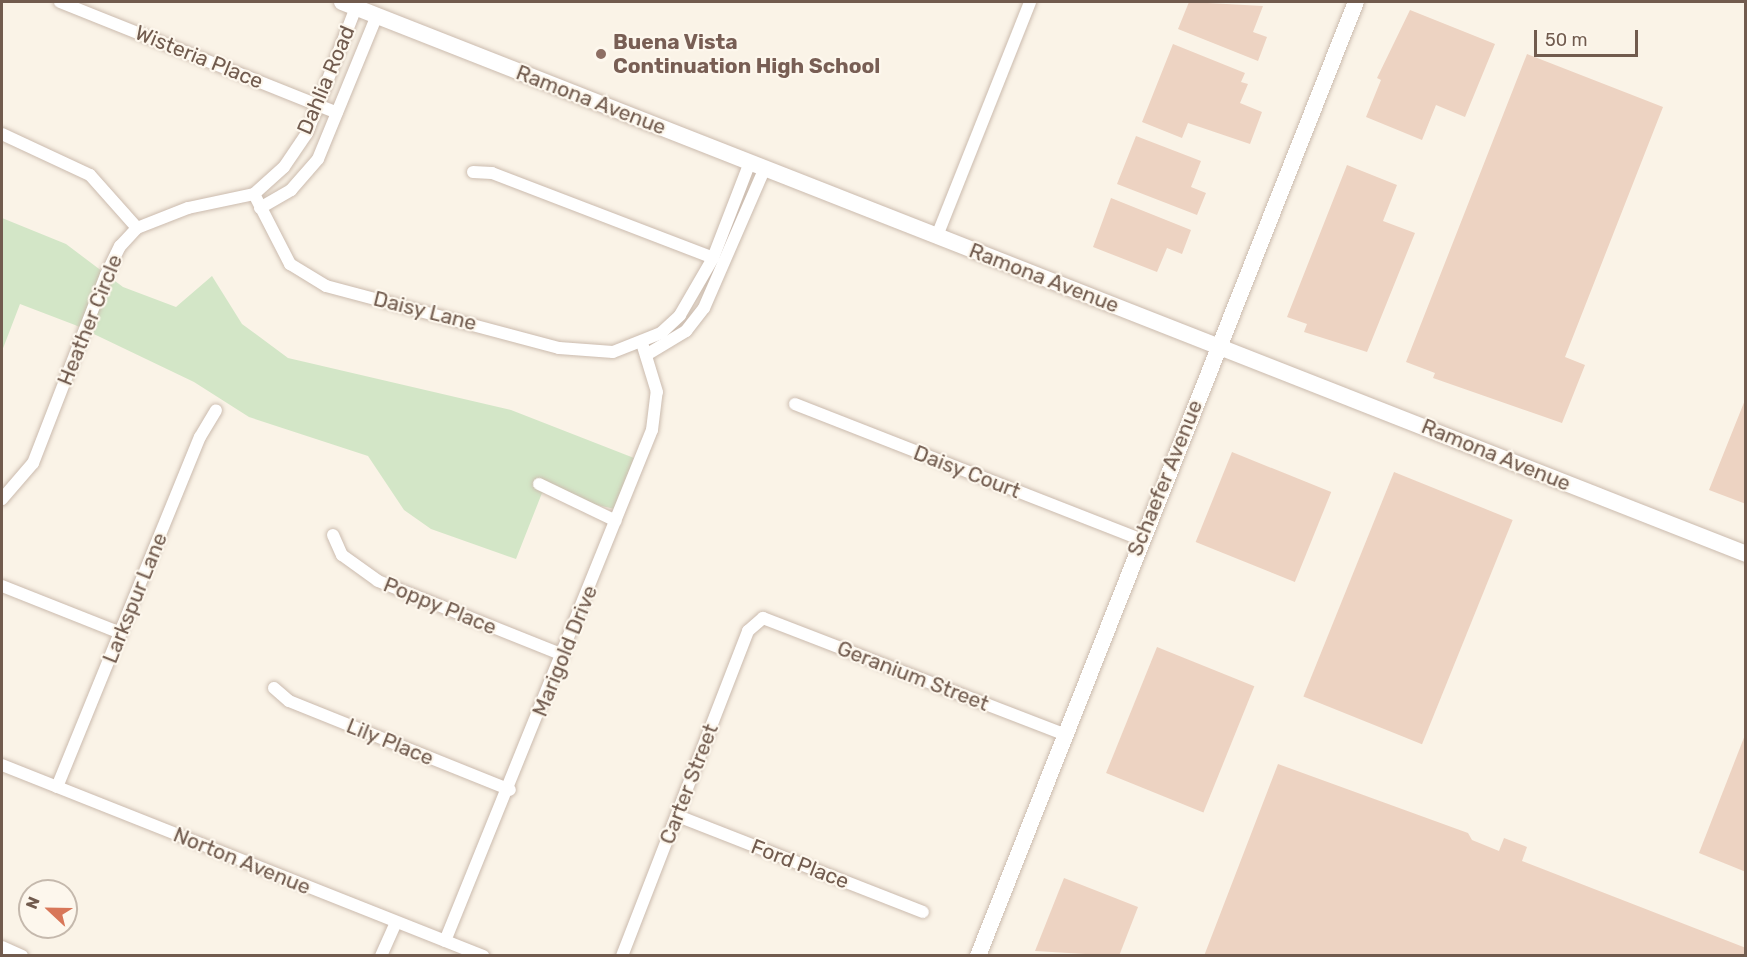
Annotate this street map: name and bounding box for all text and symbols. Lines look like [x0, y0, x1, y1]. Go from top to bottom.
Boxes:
scale bar [1537, 18, 1640, 56]
street label: Wisteria Place [131, 20, 267, 94]
street label: Dahlia Road [292, 22, 360, 138]
place label: Buena Vista Continuation High School [613, 29, 880, 79]
text: 50 m [1545, 29, 1588, 51]
marker: Buena Vista Continuation High School [594, 47, 608, 61]
street label: Ramona Avenue [512, 60, 670, 140]
street label: Ramona Avenue [965, 238, 1123, 318]
street label: Heather Circle [52, 251, 128, 389]
street label: Daisy Lane [370, 286, 480, 336]
street label: Schaefer Avenue [1122, 396, 1208, 560]
street label: Ramona Avenue [1418, 414, 1574, 496]
street label: Daisy Court [910, 440, 1024, 504]
street label: Larkspur Lane [97, 529, 173, 667]
street label: Poppy Place [380, 572, 500, 640]
street label: Marigold Drive [527, 582, 603, 720]
street label: Geranium Street [834, 635, 992, 717]
street label: Lily Place [343, 713, 437, 771]
street label: Carter Street [654, 720, 724, 848]
street label: Norton Avenue [169, 822, 315, 900]
street label: Ford Place [747, 834, 853, 894]
north arrow [18, 879, 78, 939]
text: N [22, 894, 44, 912]

